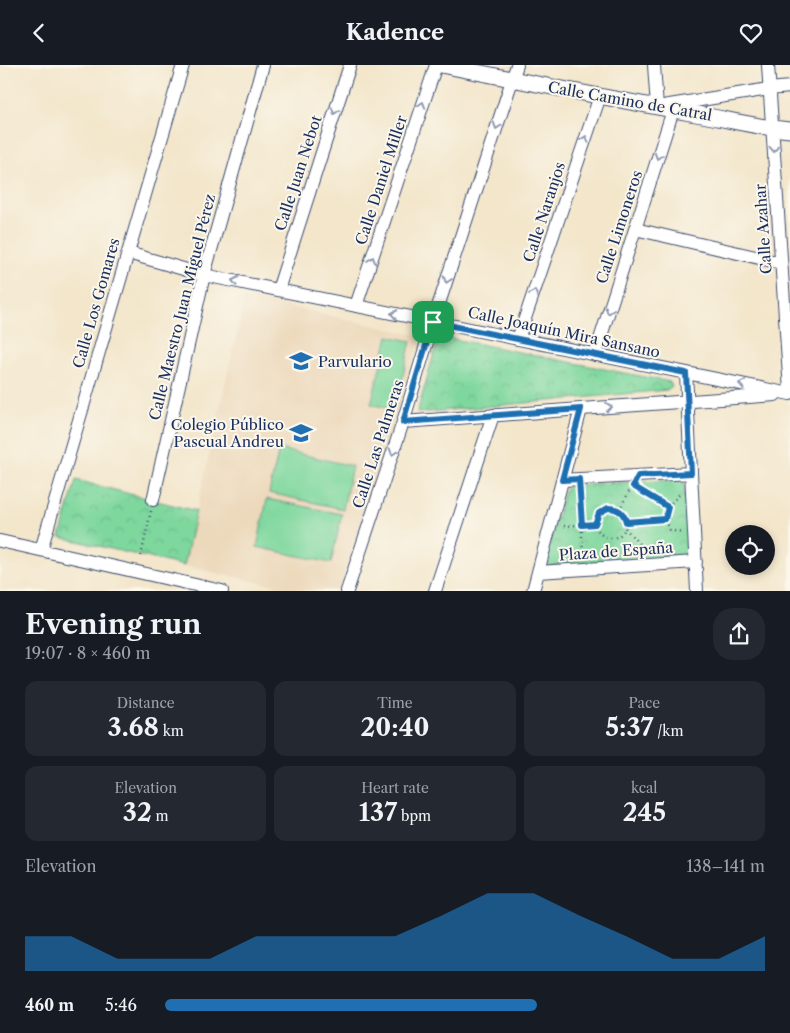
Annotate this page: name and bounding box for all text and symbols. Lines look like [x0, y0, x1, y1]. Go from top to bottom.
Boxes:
icon: back [25, 19, 53, 47]
text: Kadence [346, 19, 444, 46]
icon: heart [737, 19, 765, 47]
street label: Calle Camino de Catral [546, 77, 714, 125]
one-way arrow [417, 102, 427, 110]
one-way arrow [331, 107, 341, 115]
street label: Calle Juan Nebot [270, 112, 326, 233]
street label: Calle Daniel Miller [351, 112, 411, 247]
one-way arrow [493, 121, 503, 129]
one-way arrow [580, 135, 590, 143]
one-way arrow [768, 145, 779, 153]
one-way arrow [654, 151, 664, 160]
street label: Calle Naranjos [519, 159, 569, 265]
street label: Calle Limoneros [592, 168, 646, 286]
street label: Calle Azahar [750, 182, 776, 275]
street label: Calle Maestro Juan Miguel Pérez [145, 192, 219, 422]
street label: Calle Los Gomares [68, 236, 124, 370]
one-way arrow [366, 256, 376, 264]
one-way arrow [442, 275, 452, 284]
one-way arrow [231, 277, 239, 287]
one-way arrow [528, 289, 538, 297]
pin [412, 301, 454, 343]
street label: Calle Joaquín Mira Sansano [466, 302, 662, 362]
one-way arrow [605, 306, 615, 315]
icon: arrive [419, 308, 447, 336]
one-way arrow [390, 309, 399, 319]
school or university icon: Parvulario [288, 348, 314, 374]
place label: Parvulario [318, 352, 392, 371]
street label: Calle Las Palmeras [348, 377, 408, 511]
one-way arrow [738, 380, 747, 390]
one-way arrow [605, 402, 613, 413]
place label: Colegio Público Pascual Andreu [171, 415, 284, 451]
school or university icon: Colegio Público Pascual Andreu [288, 420, 314, 446]
one-way arrow [389, 447, 399, 456]
map controls [725, 525, 775, 575]
button: locate [725, 525, 775, 575]
street label: Plaza de España [558, 538, 674, 564]
text: Evening run [25, 607, 201, 641]
button: share [713, 608, 765, 660]
text: 19:07 · 8 × 460 m [25, 643, 150, 663]
text: Distance [117, 694, 175, 712]
text: Time [377, 694, 413, 712]
text: Pace [629, 694, 660, 712]
text: 3.68 [108, 712, 159, 743]
text: 20:40 [361, 712, 429, 743]
text: 5:37 [605, 712, 654, 743]
text: km [159, 722, 184, 740]
text: /km [654, 722, 683, 740]
text: Elevation [114, 779, 177, 797]
text: Heart rate [361, 779, 429, 797]
text: kcal [631, 779, 658, 797]
text: 32 [123, 797, 152, 828]
text: 137 [359, 797, 397, 828]
text: 245 [623, 797, 666, 828]
text: m [152, 807, 168, 825]
text: bpm [397, 807, 431, 825]
text: Elevation [25, 856, 96, 876]
text: 138–141 m [686, 856, 765, 876]
text: 460 m [25, 995, 74, 1015]
text: 5:46 [105, 995, 137, 1015]

